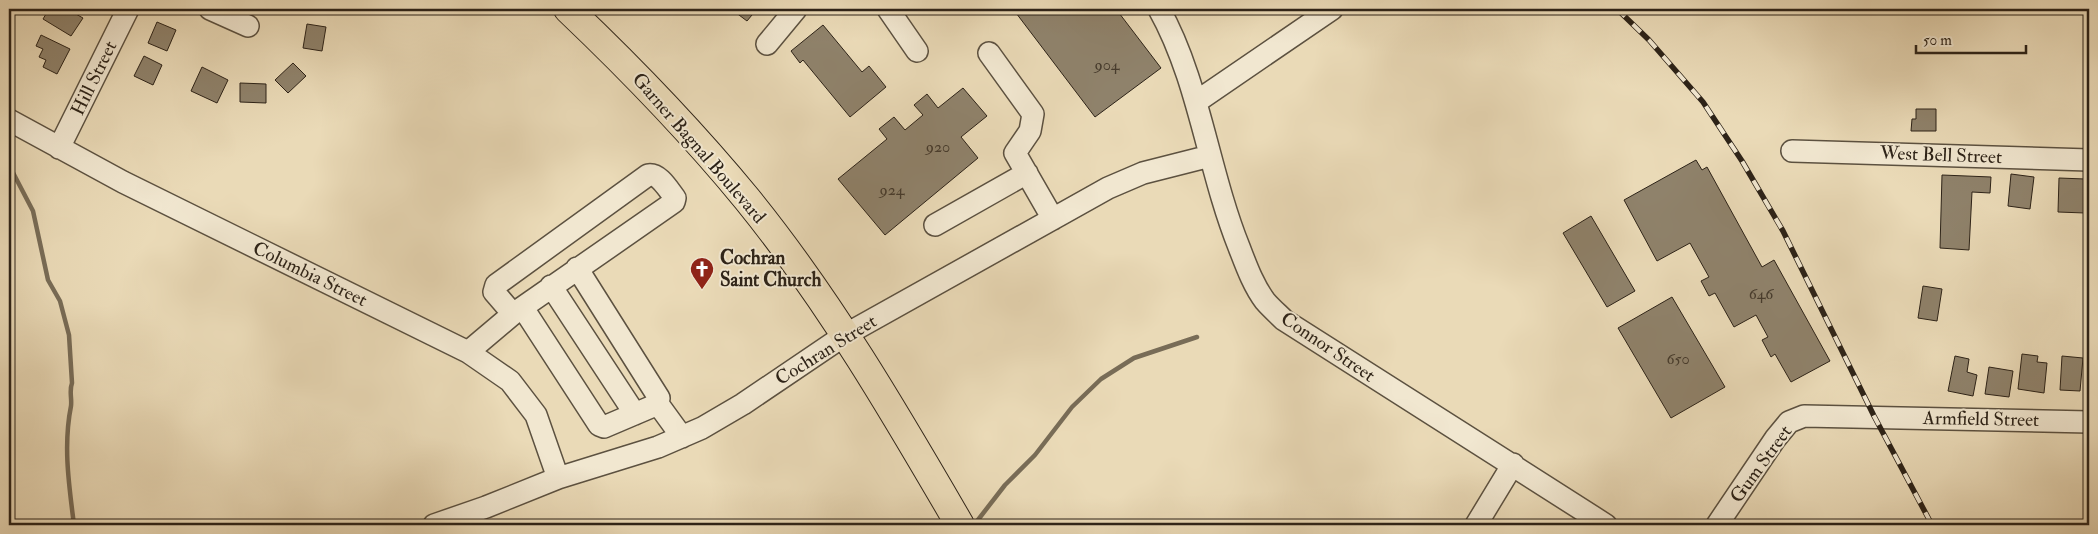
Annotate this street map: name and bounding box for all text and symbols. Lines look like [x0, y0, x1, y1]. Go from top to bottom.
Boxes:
scale bar [1916, 22, 2026, 54]
text: 50 m [1923, 31, 1952, 50]
street label: Hill Street [66, 37, 122, 119]
house number: 904 [1094, 55, 1121, 75]
street label: Garner Bagnal Boulevard [627, 68, 772, 229]
house number: 920 [925, 137, 950, 157]
street label: West Bell Street [1879, 141, 2002, 169]
house number: 924 [879, 180, 906, 200]
street label: Columbia Street [249, 236, 371, 312]
place label: Cochran Saint Church [720, 246, 822, 292]
church icon: Cochran Saint Church [689, 256, 715, 290]
house number: 646 [1749, 284, 1774, 304]
street label: Connor Street [1276, 307, 1380, 387]
street label: Cochran Street [771, 309, 881, 391]
house number: 650 [1666, 349, 1690, 369]
street label: Armfield Street [1922, 406, 2039, 432]
street label: Gum Street [1725, 420, 1797, 508]

